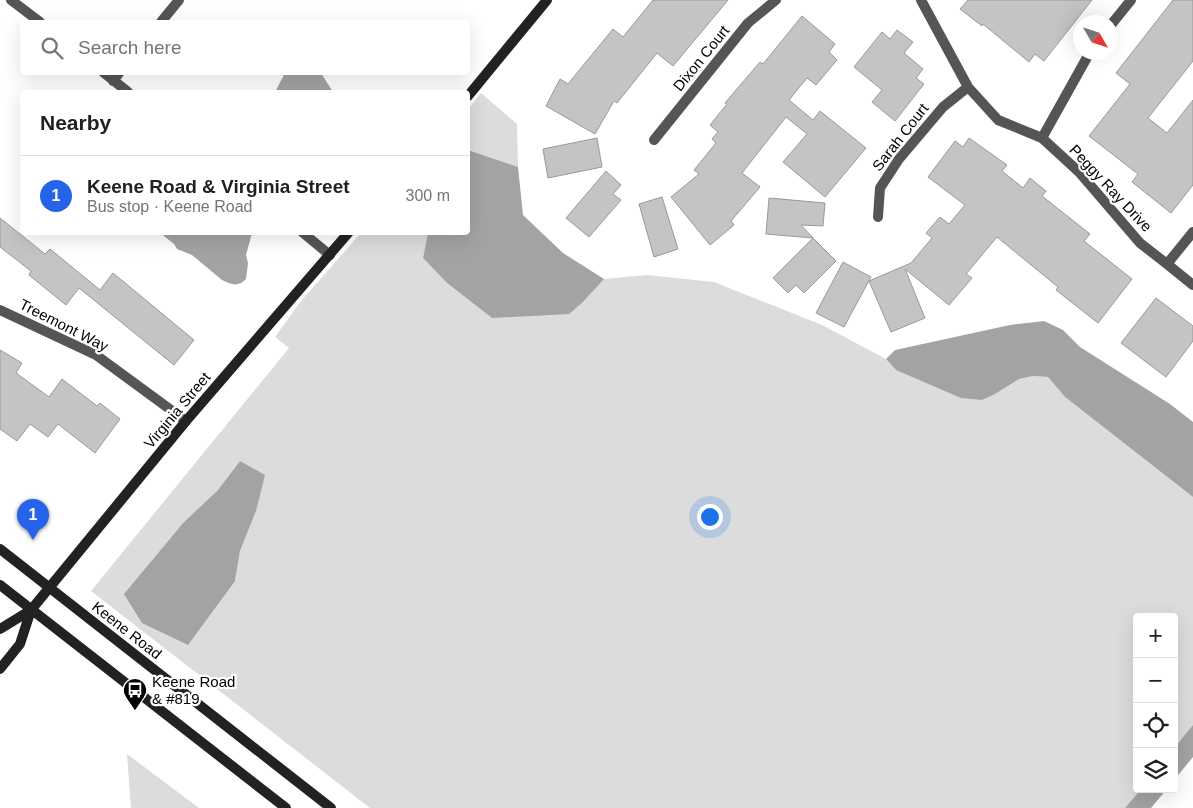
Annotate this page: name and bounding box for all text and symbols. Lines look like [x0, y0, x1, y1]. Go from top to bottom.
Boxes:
north arrow [1073, 15, 1118, 60]
search box [20, 20, 470, 75]
street label: Dixon Court [669, 21, 733, 94]
icon: search [38, 34, 66, 62]
text: Search here [78, 37, 182, 58]
street label: Sarah Court [868, 99, 932, 174]
text: Nearby [40, 111, 111, 134]
street label: Peggy Ray Drive [1066, 141, 1156, 235]
text: Keene Road & Virginia Street [87, 176, 350, 197]
text: 1 [52, 187, 60, 204]
text: 300 m [406, 187, 450, 204]
text: Bus stop · Keene Road [87, 198, 252, 215]
street label: Treemont Way [17, 295, 112, 355]
street label: Virginia Street [140, 368, 214, 451]
pin: 1 [17, 499, 49, 540]
your location [697, 504, 723, 530]
street label: Keene Road [89, 598, 165, 662]
map controls [1133, 613, 1178, 793]
button: + [1133, 613, 1178, 658]
button: − [1133, 658, 1178, 703]
place label: Keene Road & #819 [152, 673, 235, 707]
bus stop icon: Keene Road & #819 [122, 677, 148, 711]
button: locate [1133, 703, 1178, 748]
button: layers [1133, 748, 1178, 793]

